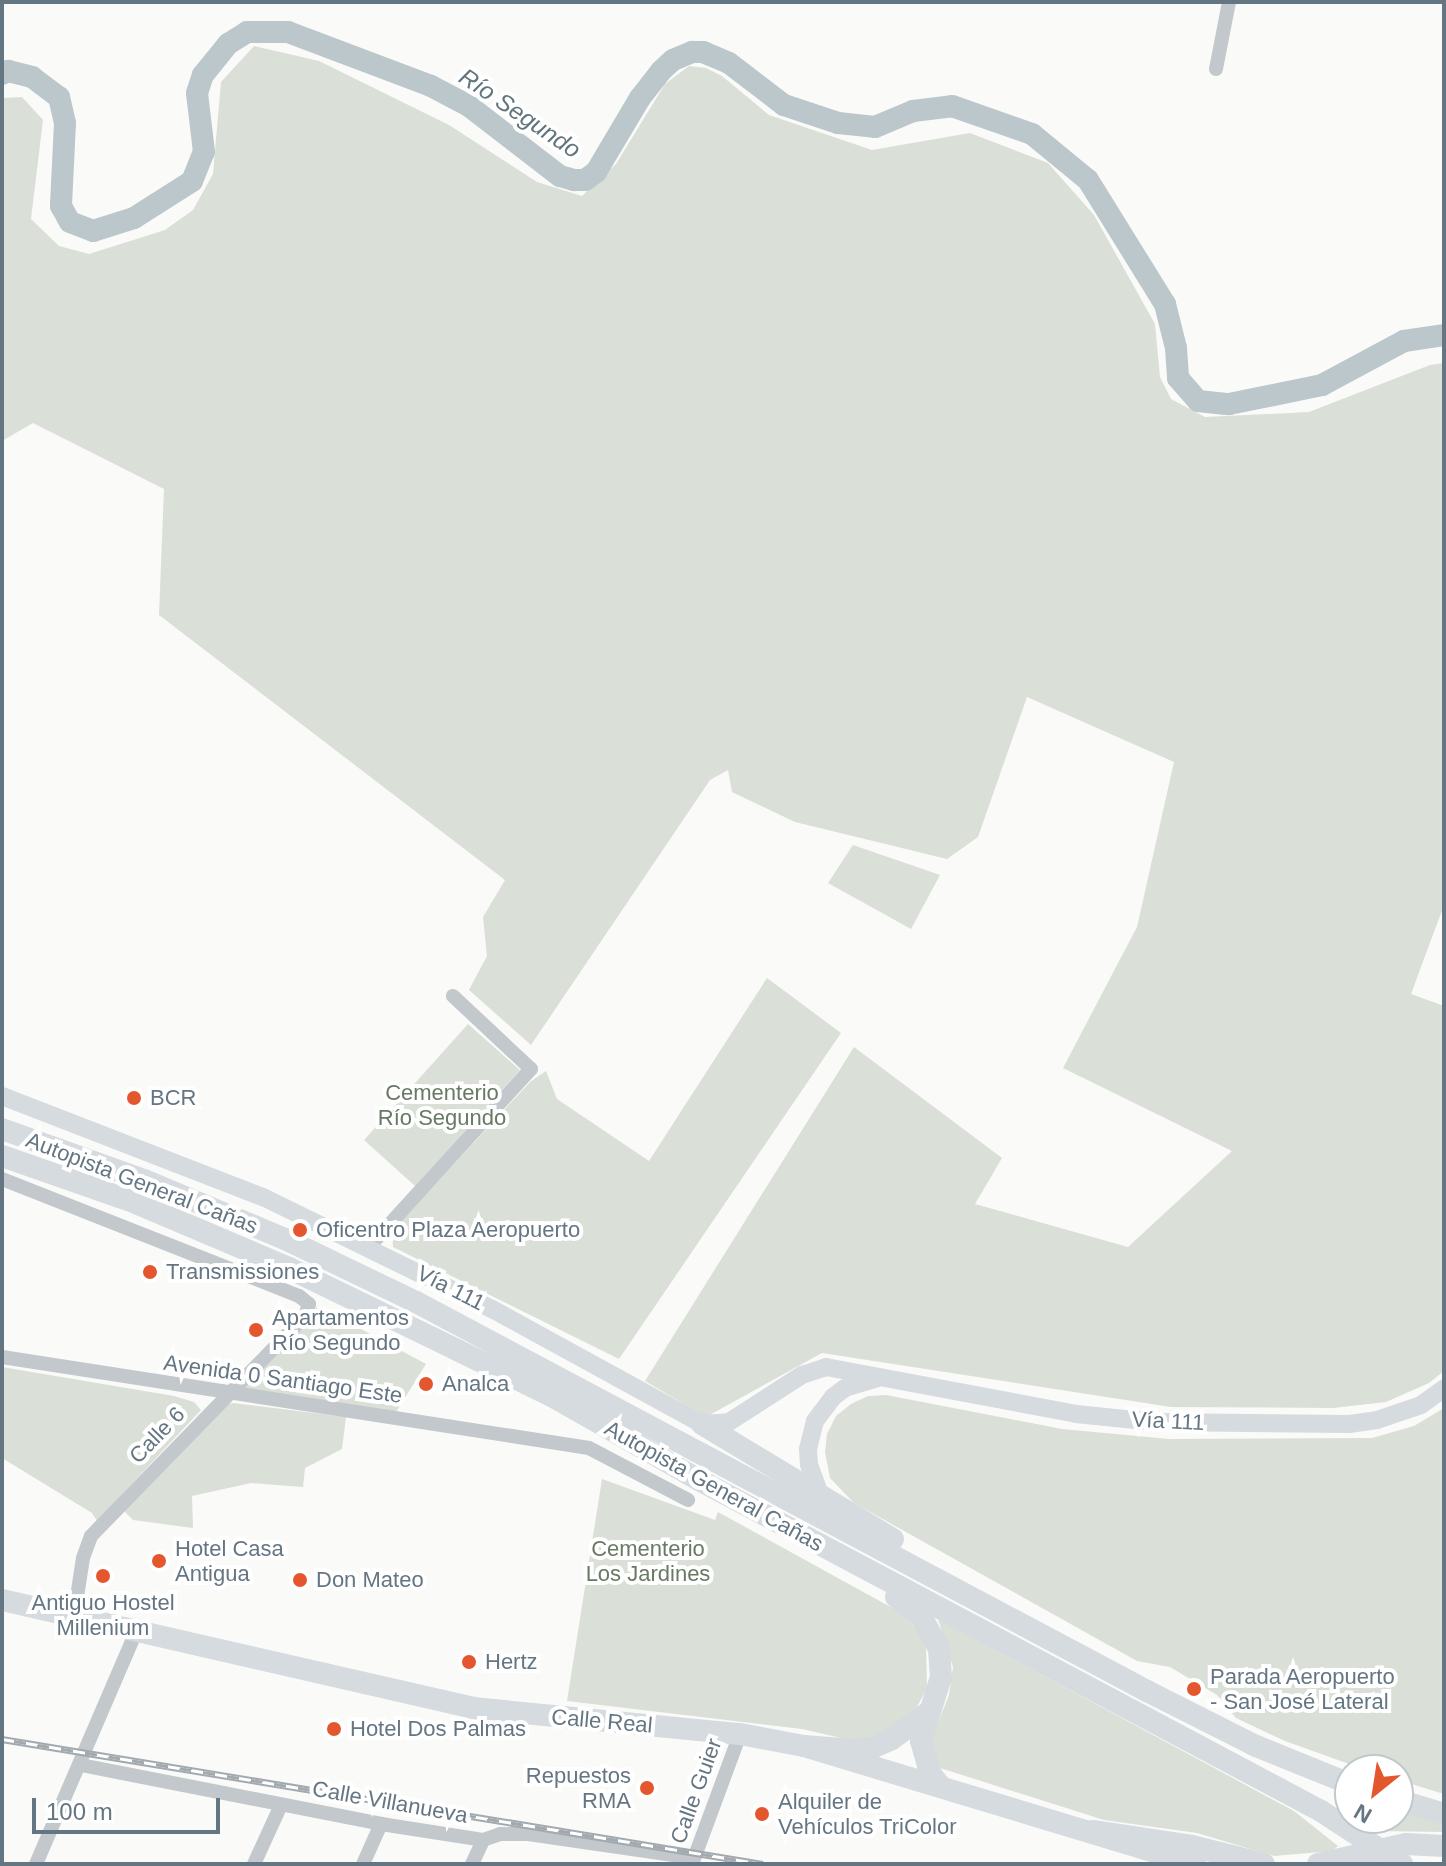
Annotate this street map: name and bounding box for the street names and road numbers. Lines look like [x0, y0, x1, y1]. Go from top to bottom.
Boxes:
street label: Autopista General Cañas [23, 1127, 261, 1239]
street label: Vía 111 [413, 1260, 489, 1316]
street label: Avenida 0 Santiago Este [162, 1349, 404, 1409]
street label: Calle 6 [124, 1401, 190, 1469]
street label: Vía 111 [1131, 1406, 1205, 1436]
street label: Autopista General Cañas [600, 1415, 828, 1557]
street label: Calle Real [550, 1703, 654, 1739]
street label: Calle Guier [665, 1735, 727, 1847]
street label: Calle Villanueva [310, 1775, 470, 1829]

